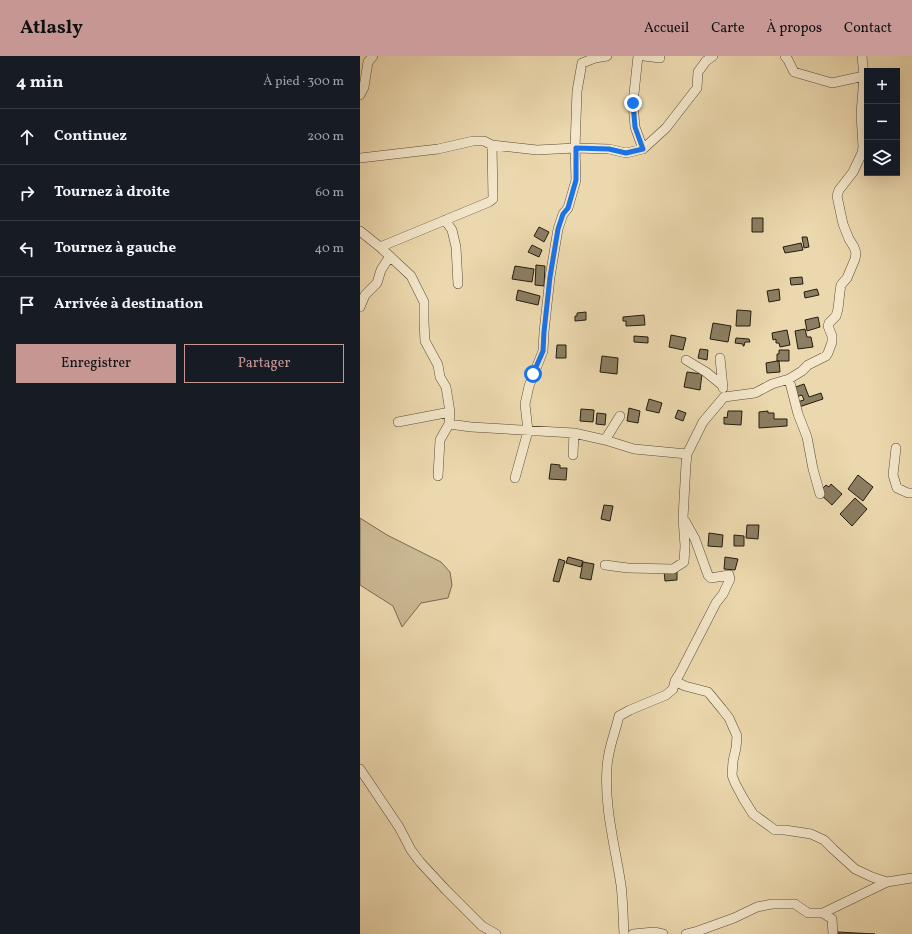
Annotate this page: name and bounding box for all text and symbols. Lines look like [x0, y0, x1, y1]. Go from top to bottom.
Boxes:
text: Atlasly [20, 15, 83, 41]
text: Accueil [644, 19, 689, 38]
text: Carte [711, 19, 745, 38]
text: À propos [767, 19, 822, 38]
text: Contact [844, 19, 892, 38]
map controls [864, 68, 900, 176]
button: + [864, 68, 900, 104]
text: 4 min [16, 71, 63, 94]
text: À pied · 300 m [263, 73, 344, 91]
route end [624, 94, 642, 112]
button: − [864, 104, 900, 140]
icon: ahead [16, 126, 38, 148]
text: Continuez [54, 126, 127, 147]
text: 200 m [307, 128, 344, 146]
button: layers [864, 140, 900, 176]
icon: right [16, 182, 38, 204]
text: Tournez à droite [54, 182, 170, 203]
text: 60 m [316, 184, 344, 202]
icon: left [16, 238, 38, 260]
text: Tournez à gauche [54, 238, 176, 259]
text: 40 m [315, 240, 344, 258]
icon: arrive [16, 294, 38, 316]
text: Arrivée à destination [54, 294, 203, 315]
button: Enregistrer [16, 344, 176, 383]
button: Partager [184, 344, 344, 383]
route start [524, 365, 542, 383]

